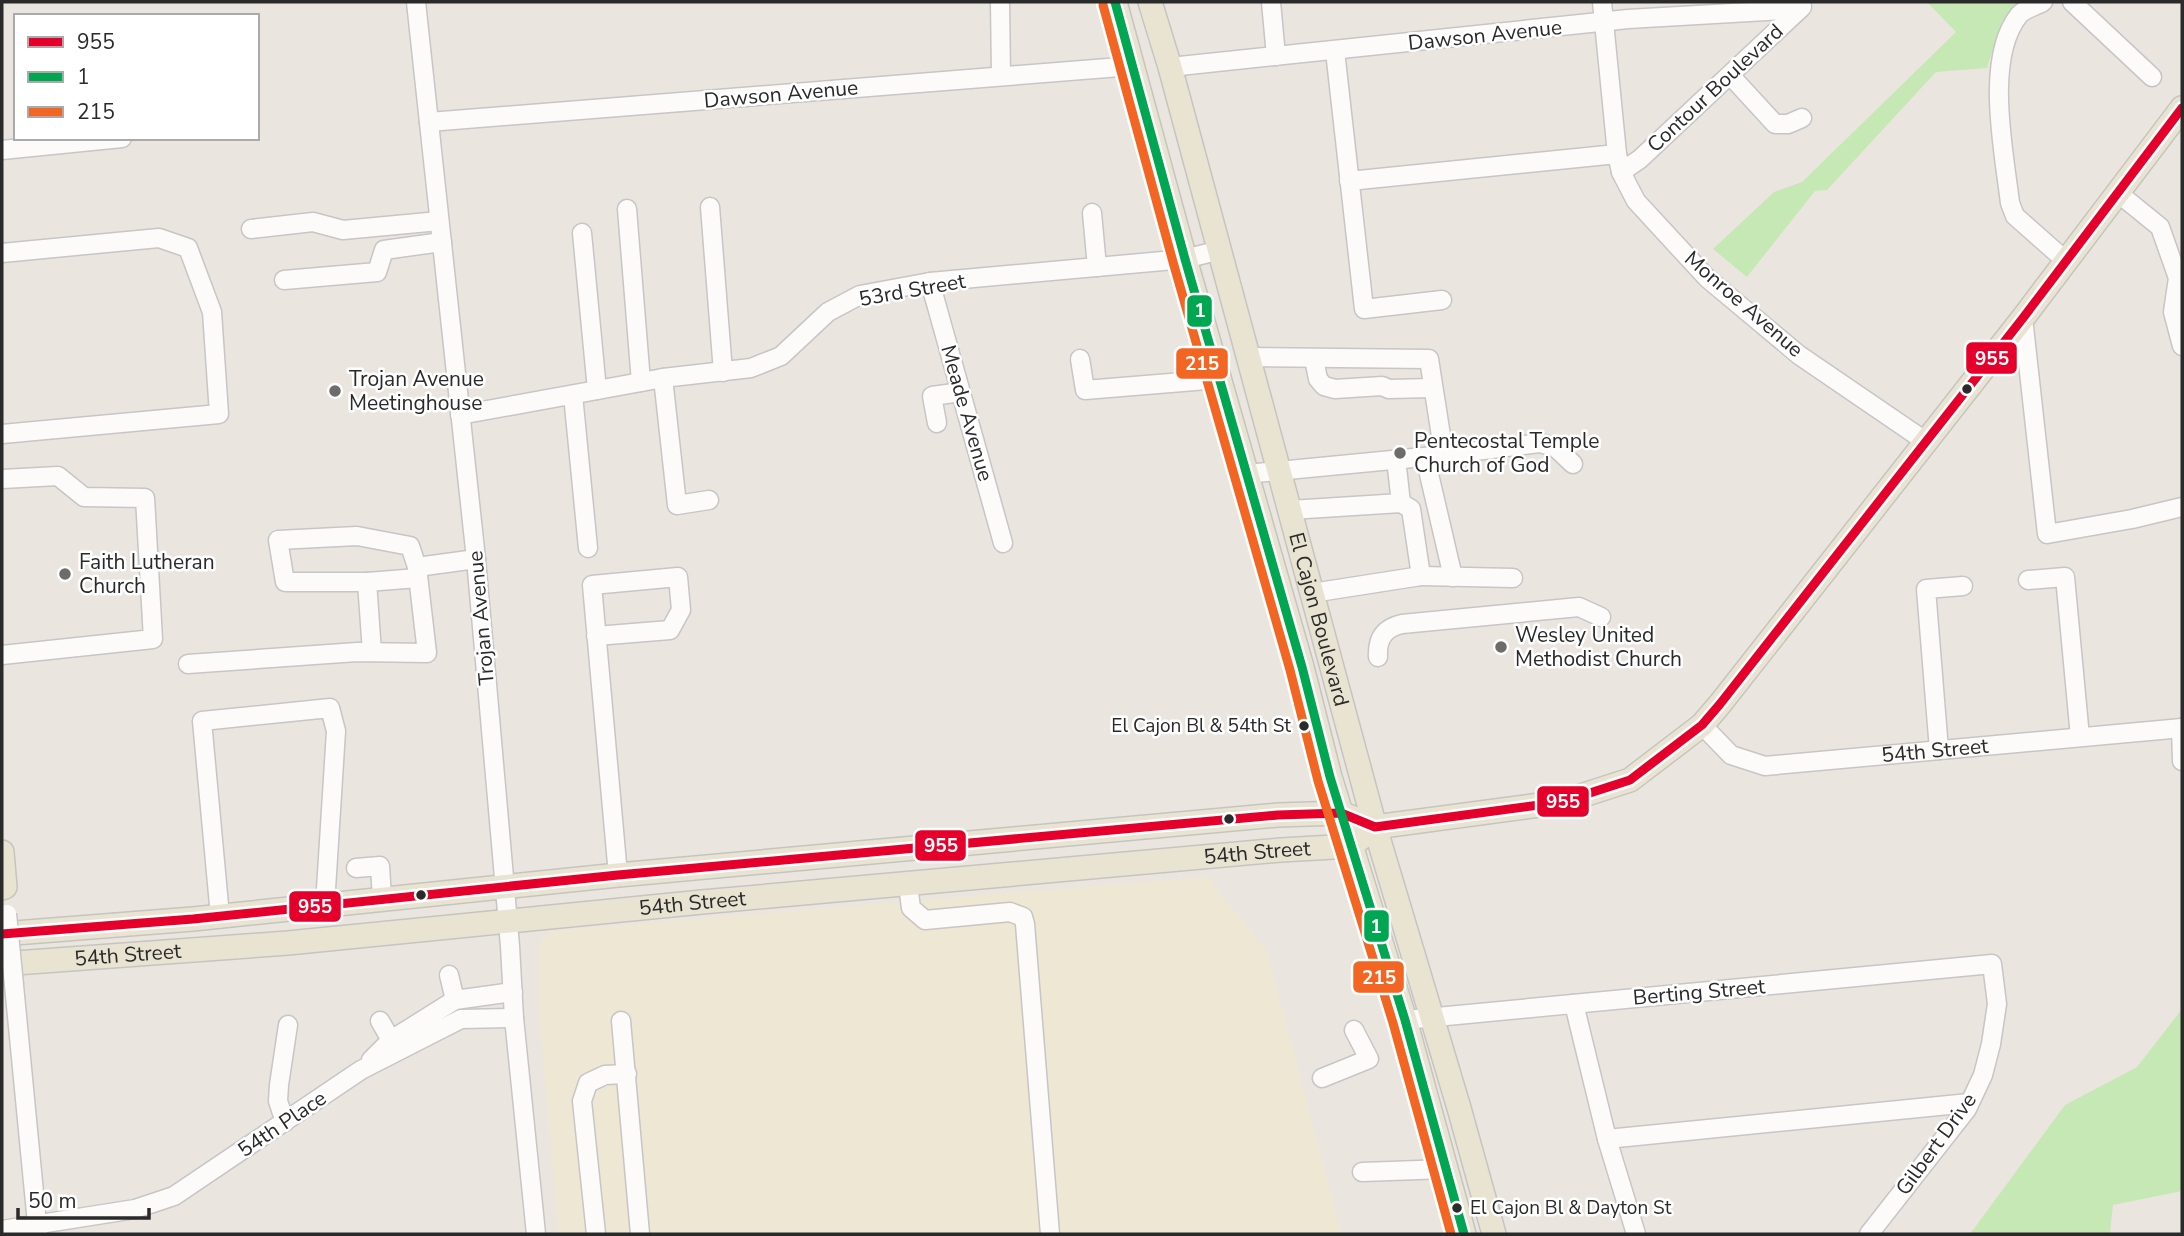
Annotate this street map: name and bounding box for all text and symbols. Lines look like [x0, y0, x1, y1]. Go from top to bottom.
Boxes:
street label: Dawson Avenue [1407, 13, 1563, 57]
legend [14, 14, 259, 140]
street label: Contour Boulevard [1641, 17, 1789, 159]
text: 955 [77, 28, 115, 56]
text: 1 [77, 63, 90, 91]
street label: Dawson Avenue [703, 73, 859, 115]
text: 215 [77, 98, 115, 126]
street label: Monroe Avenue [1679, 245, 1809, 363]
street label: 53rd Street [857, 267, 968, 313]
line badge: 1 [1186, 294, 1213, 328]
text: 1 [1194, 298, 1206, 324]
line badge: 955 [1965, 341, 2018, 375]
street label: Meade Avenue [934, 342, 1000, 484]
text: 955 [1975, 346, 2009, 372]
line badge: 215 [1175, 347, 1229, 380]
text: 215 [1185, 351, 1219, 377]
place label: Trojan Avenue Meetinghouse [349, 365, 484, 417]
unlabelled marker [1960, 382, 1974, 396]
marker: Trojan Avenue Meetinghouse [327, 383, 343, 399]
place label: Pentecostal Temple Church of God [1414, 427, 1599, 479]
marker: Pentecostal Temple Church of God [1392, 445, 1408, 461]
street label: El Cajon Boulevard [1282, 529, 1356, 709]
place label: Faith Lutheran Church [79, 548, 215, 600]
street label: Trojan Avenue [461, 550, 501, 686]
marker: Faith Lutheran Church [57, 566, 73, 582]
place label: Wesley United Methodist Church [1515, 621, 1682, 673]
marker: Wesley United Methodist Church [1493, 639, 1509, 655]
place label: El Cajon Bl & 54th St [1111, 713, 1291, 739]
marker: El Cajon Bl & 54th St [1297, 719, 1311, 733]
street label: 54th Street [1880, 732, 1990, 769]
line badge: 955 [1536, 785, 1590, 818]
text: 955 [1546, 789, 1580, 815]
unlabelled marker [1222, 812, 1236, 826]
line badge: 955 [914, 829, 967, 862]
text: 955 [924, 833, 958, 859]
street label: 54th Street [1202, 834, 1312, 871]
street label: 54th Street [637, 884, 748, 922]
unlabelled marker [414, 888, 428, 902]
line badge: 955 [288, 890, 342, 923]
text: 955 [298, 894, 332, 920]
line badge: 1 [1363, 909, 1390, 943]
text: 1 [1370, 914, 1382, 940]
street label: 54th Street [73, 937, 183, 973]
line badge: 215 [1352, 960, 1405, 994]
text: 215 [1362, 965, 1396, 991]
street label: Berting Street [1632, 972, 1767, 1012]
street label: 54th Place [232, 1084, 332, 1164]
street label: Gilbert Drive [1889, 1087, 1983, 1201]
scale bar [18, 1176, 149, 1220]
text: 50 m [28, 1187, 77, 1215]
place label: El Cajon Bl & Dayton St [1470, 1195, 1672, 1221]
marker: El Cajon Bl & Dayton St [1450, 1201, 1464, 1215]

